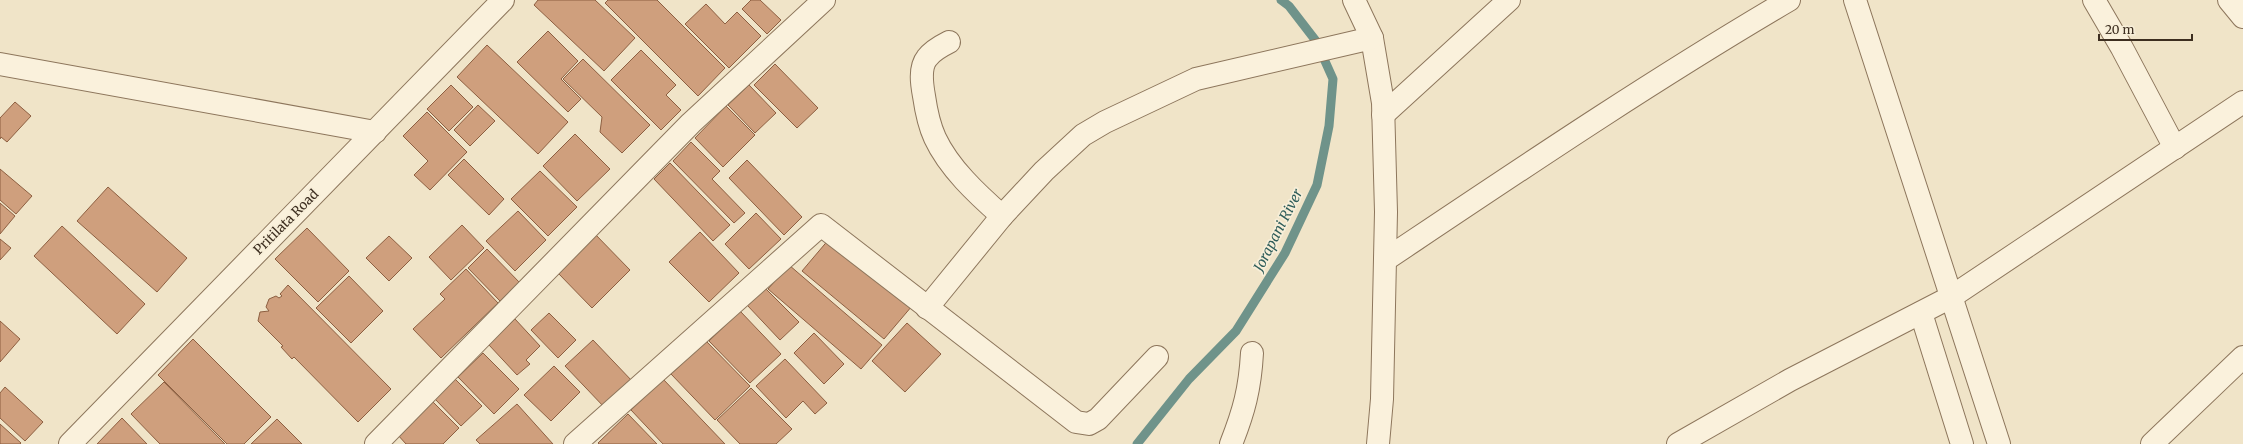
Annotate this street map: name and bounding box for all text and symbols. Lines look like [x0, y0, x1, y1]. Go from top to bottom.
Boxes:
scale bar [2099, 16, 2192, 42]
text: 20 m [2105, 22, 2134, 37]
water label: Jorapani River [1249, 185, 1307, 276]
street label: Pritilata Road [250, 186, 322, 258]

